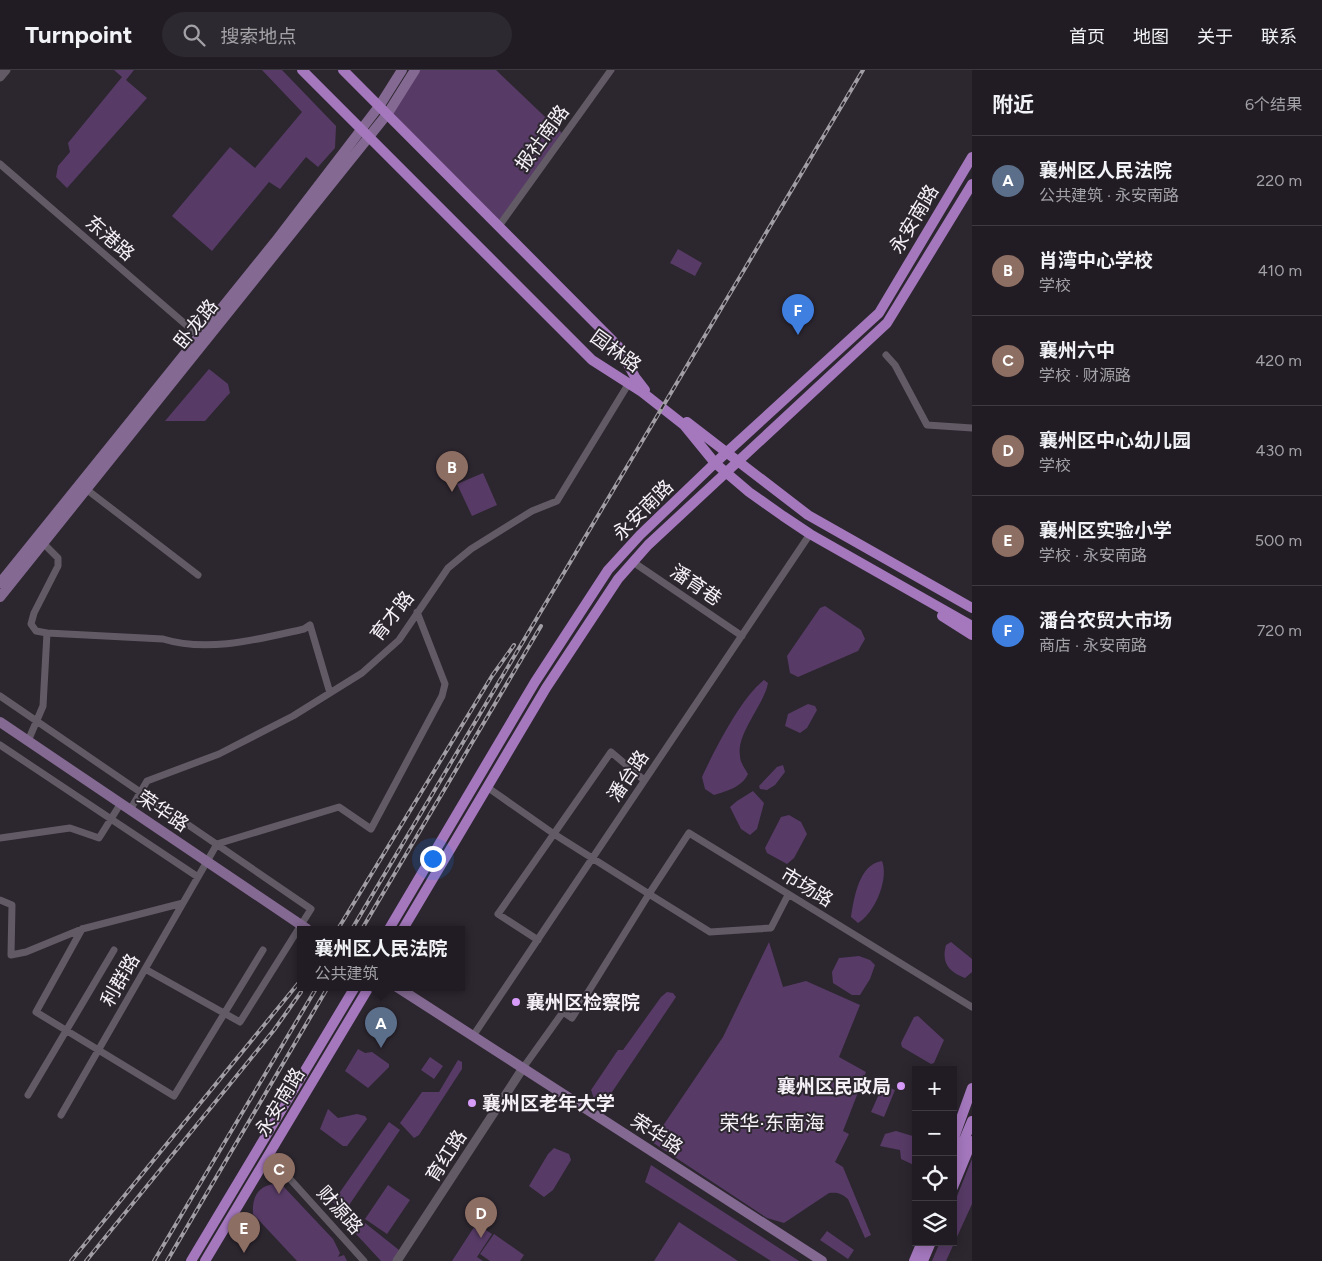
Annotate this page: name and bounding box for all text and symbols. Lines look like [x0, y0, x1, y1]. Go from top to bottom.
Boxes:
search box [162, 12, 512, 57]
text: Turnpoint [25, 20, 132, 49]
icon: search [180, 21, 208, 49]
text: 搜索地点 [220, 25, 296, 48]
text: 首页 [1069, 26, 1105, 48]
text: 地图 [1133, 26, 1169, 48]
text: 关于 [1197, 26, 1233, 48]
text: 联系 [1261, 26, 1297, 48]
text: 附近 [992, 92, 1034, 117]
text: 6个结果 [1245, 95, 1302, 114]
street label: 报社南路 [510, 100, 574, 176]
text: 襄州区人民法院 [1039, 159, 1172, 182]
text: A [1002, 171, 1014, 190]
text: 220 m [1256, 171, 1302, 190]
street label: 永安南路 [885, 180, 943, 258]
text: 公共建筑 · 永安南路 [1039, 186, 1179, 205]
street label: 东港路 [81, 211, 139, 265]
text: 肖湾中心学校 [1039, 249, 1153, 272]
text: B [1003, 261, 1013, 280]
text: 410 m [1258, 261, 1302, 280]
text: 学校 [1039, 276, 1071, 295]
pin: F [782, 294, 814, 335]
street label: 卧龙路 [169, 295, 223, 353]
street label: 园林路 [586, 325, 646, 377]
text: 襄州六中 [1039, 339, 1115, 362]
text: C [1002, 351, 1014, 370]
text: 420 m [1255, 351, 1302, 370]
text: 学校 · 财源路 [1039, 366, 1131, 385]
text: 襄州区中心幼儿园 [1039, 429, 1191, 452]
text: D [1002, 441, 1014, 460]
text: 430 m [1256, 441, 1302, 460]
pin: B [436, 451, 468, 492]
text: 学校 [1039, 456, 1071, 475]
street label: 永安南路 [608, 475, 678, 545]
text: 襄州区实验小学 [1039, 519, 1172, 542]
text: E [1003, 531, 1013, 550]
text: 500 m [1255, 531, 1302, 550]
text: 学校 · 永安南路 [1039, 546, 1147, 565]
street label: 潘育巷 [666, 560, 726, 610]
street label: 育才路 [365, 586, 419, 646]
text: 潘台农贸大市场 [1039, 609, 1172, 632]
text: F [1004, 621, 1012, 640]
text: 720 m [1257, 621, 1302, 640]
text: 商店 · 永安南路 [1039, 636, 1147, 655]
street label: 潘台路 [603, 746, 653, 806]
street label: 荣华路 [133, 786, 193, 836]
your location [420, 846, 446, 872]
street label: 市场路 [777, 862, 837, 912]
popup [297, 926, 465, 991]
text: 襄州区人民法院 [314, 937, 448, 960]
street label: 利群路 [96, 950, 144, 1010]
text: 公共建筑 [314, 964, 379, 983]
place label: 襄州区检察院 [526, 991, 640, 1014]
marker: 襄州区检察院 [510, 996, 522, 1008]
pin: A [365, 1007, 397, 1048]
street label: 永安南路 [251, 1063, 309, 1141]
map controls [912, 1066, 957, 1246]
button: + [912, 1066, 957, 1111]
place label: 襄州区民政局 [777, 1075, 891, 1098]
marker: 襄州区民政局 [895, 1080, 907, 1092]
place label: 襄州区老年大学 [482, 1092, 615, 1115]
marker: 襄州区老年大学 [466, 1097, 478, 1109]
street label: 荣华路 [627, 1109, 687, 1159]
district label: 荣华·东南海 [719, 1111, 825, 1135]
button: − [912, 1111, 957, 1156]
street label: 育红路 [421, 1126, 471, 1186]
pin: C [263, 1153, 295, 1194]
button: locate [912, 1156, 957, 1201]
street label: 财源路 [312, 1181, 368, 1239]
pin: D [465, 1197, 497, 1238]
button: layers [912, 1201, 957, 1246]
pin: E [228, 1212, 260, 1253]

